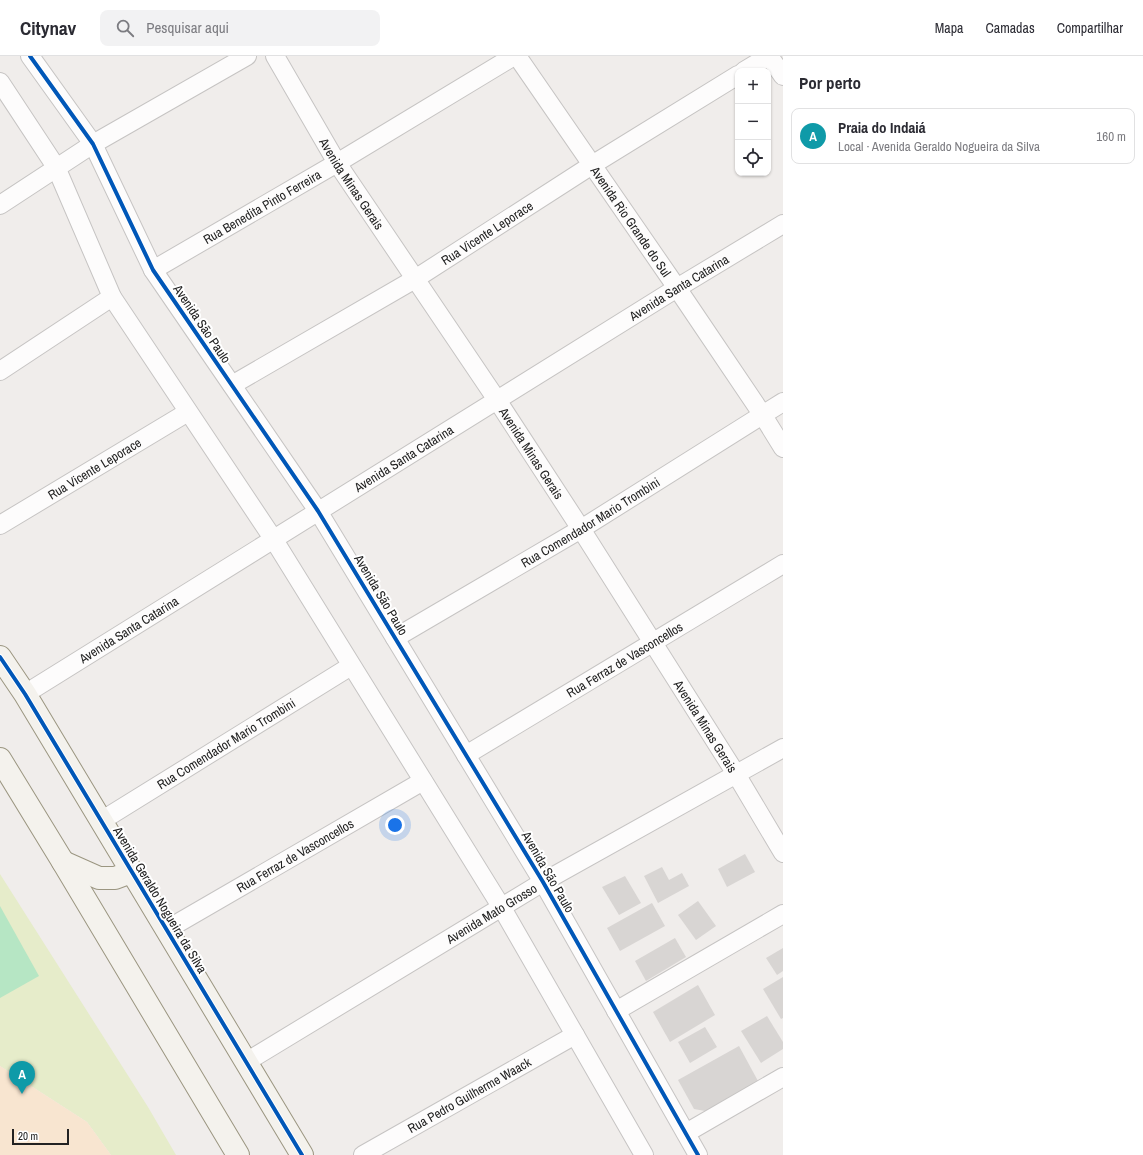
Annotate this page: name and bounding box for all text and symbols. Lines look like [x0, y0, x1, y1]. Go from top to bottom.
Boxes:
search box [100, 10, 380, 46]
text: Citynav [20, 15, 76, 41]
icon: search [114, 17, 136, 39]
text: Pesquisar aqui [146, 17, 229, 38]
text: Mapa [935, 19, 964, 37]
text: Camadas [986, 19, 1035, 37]
text: Compartilhar [1057, 19, 1123, 37]
map controls [735, 68, 771, 176]
button: + [735, 68, 771, 104]
text: Por perto [799, 71, 861, 94]
button: − [735, 104, 771, 140]
text: Praia do Indaiá [838, 117, 926, 138]
text: A [809, 128, 817, 145]
text: 160 m [1096, 128, 1126, 145]
street label: Avenida Minas Gerais [315, 134, 388, 233]
text: Local · Avenida Geraldo Nogueira da Silva [838, 138, 1040, 155]
button: locate [735, 140, 771, 176]
street label: Avenida Rio Grande do Sul [587, 162, 675, 280]
street label: Rua Benedita Pinto Ferreira [200, 166, 324, 248]
street label: Rua Vicente Leporace [438, 197, 536, 269]
street label: Avenida Santa Catarina [625, 250, 732, 325]
street label: Avenida São Paulo [169, 281, 235, 367]
street label: Avenida Minas Gerais [495, 403, 568, 502]
street label: Avenida Santa Catarina [350, 421, 456, 496]
street label: Rua Vicente Leporace [44, 434, 144, 503]
street label: Rua Comendador Mario Trombini [518, 473, 663, 571]
street label: Avenida São Paulo [350, 551, 412, 638]
street label: Avenida Santa Catarina [75, 592, 181, 667]
street label: Rua Ferraz de Vasconcellos [563, 618, 686, 701]
street label: Avenida Minas Gerais [670, 676, 741, 776]
street label: Rua Comendador Mario Trombini [154, 694, 298, 793]
street label: Rua Ferraz de Vasconcellos [233, 815, 357, 896]
your location [385, 815, 405, 835]
street label: Avenida Geraldo Nogueira da Silva [109, 823, 211, 976]
street label: Avenida São Paulo [517, 827, 578, 916]
street label: Avenida Mato Grosso [442, 879, 540, 948]
street label: Rua Pedro Guilherme Waack [404, 1053, 534, 1137]
pin: A [9, 1061, 35, 1094]
scale bar [12, 1127, 69, 1146]
text: 20 m [18, 1129, 38, 1143]

